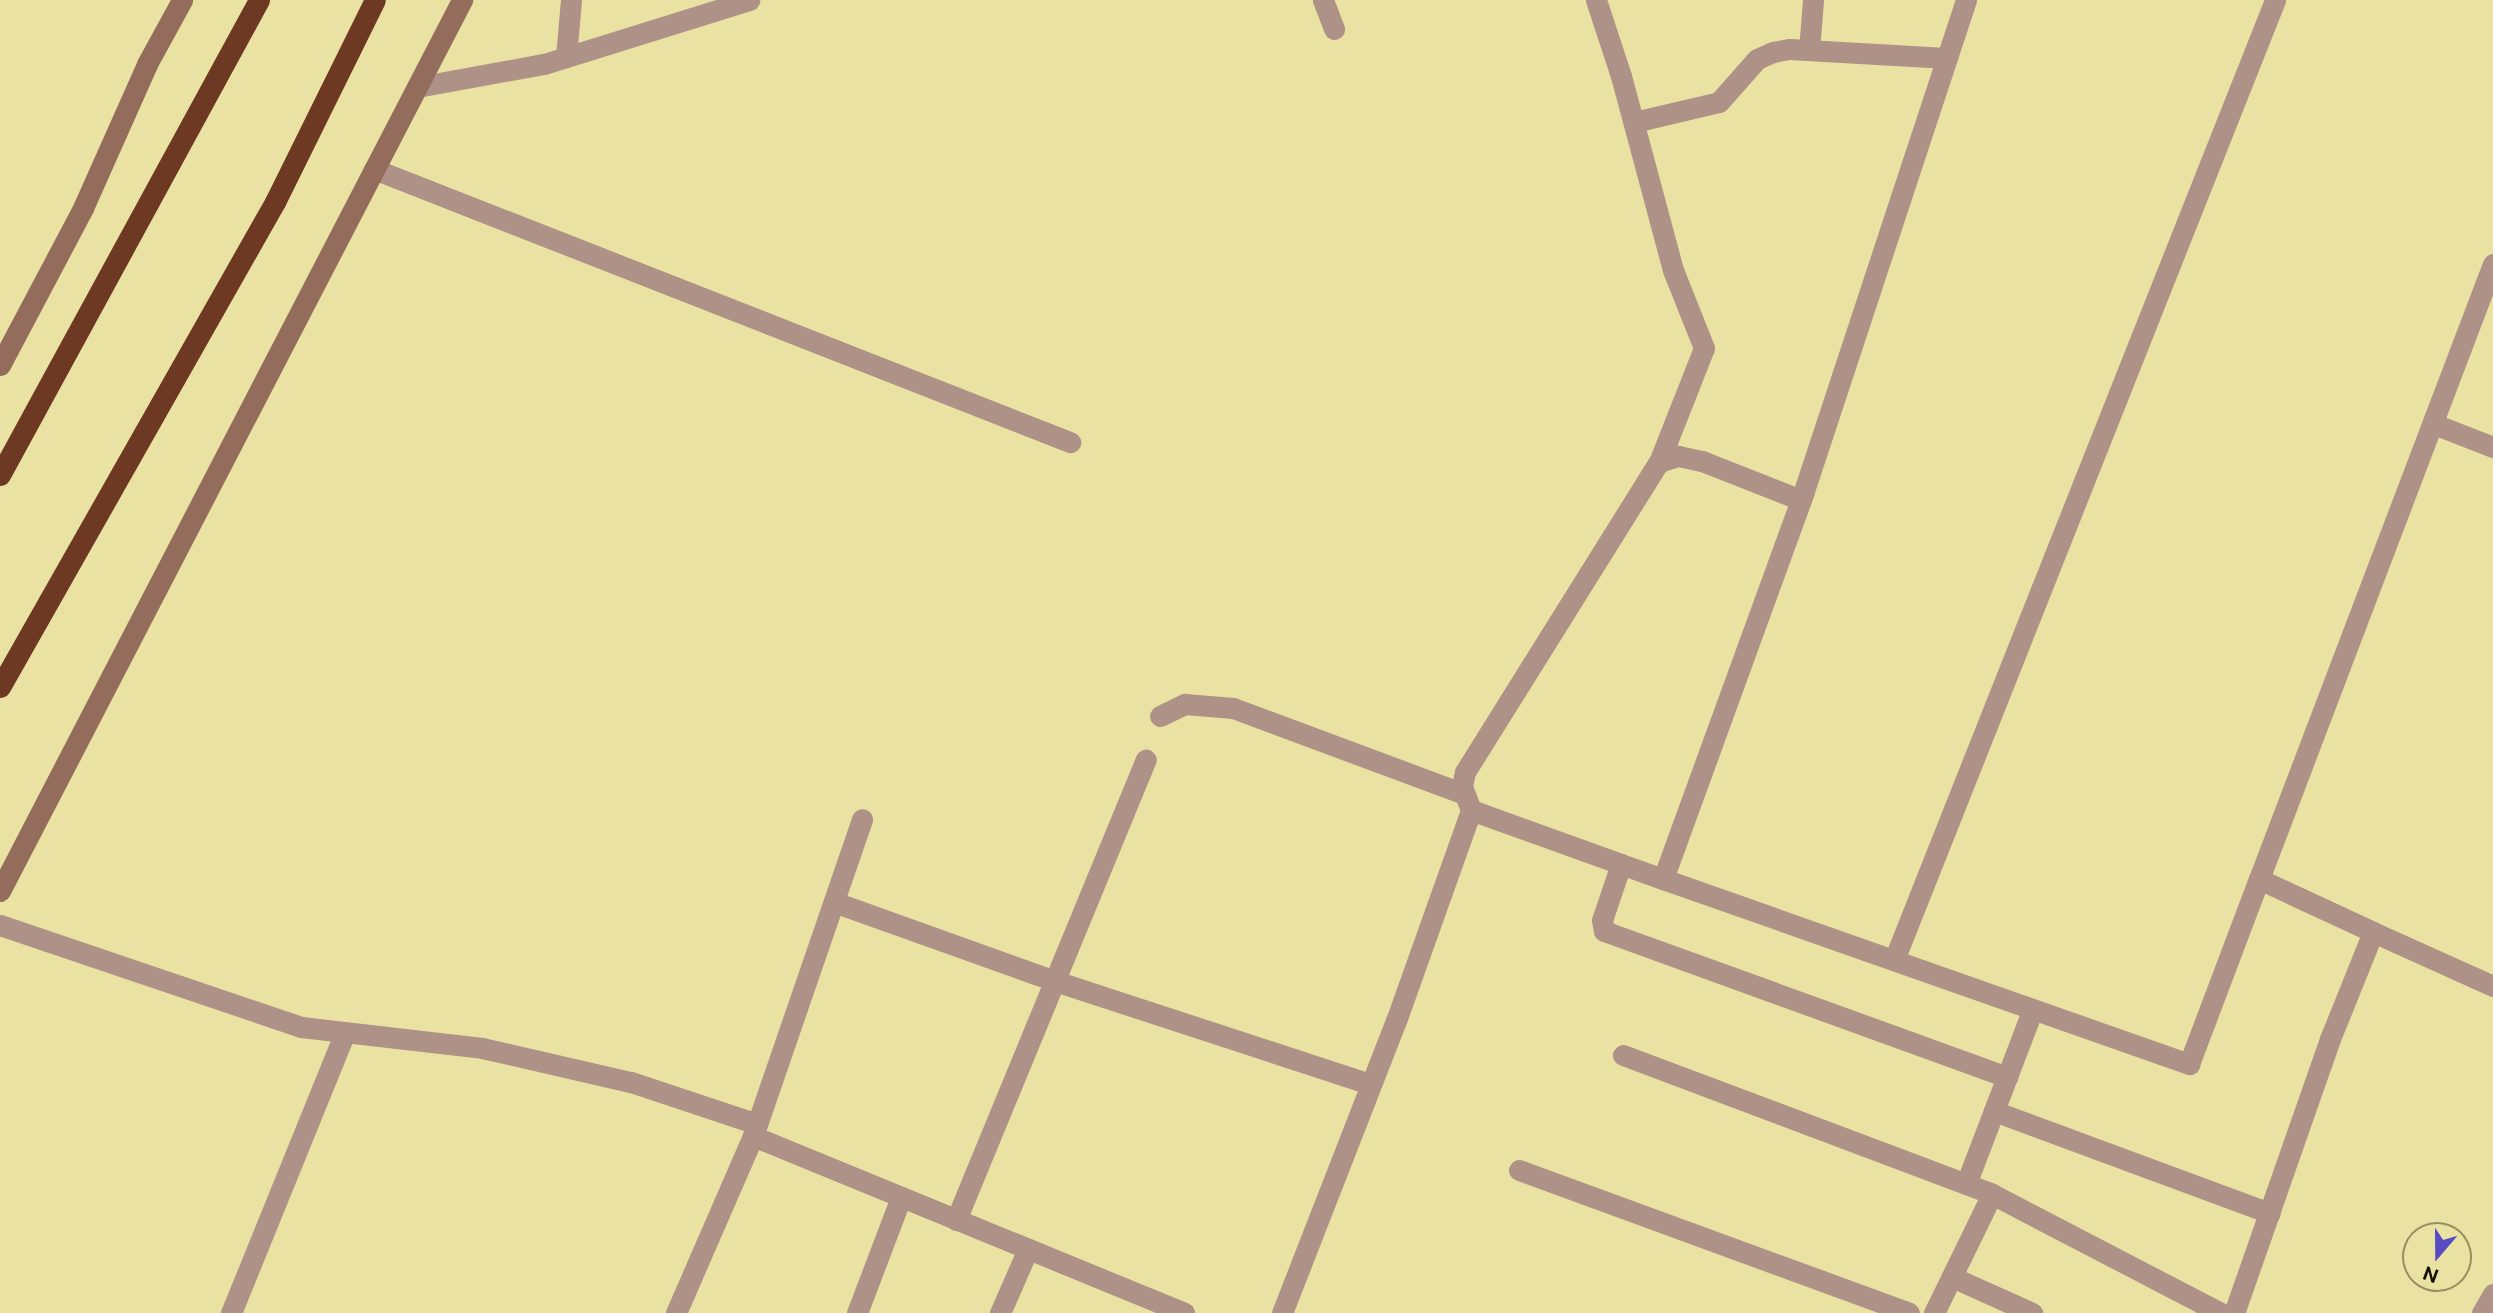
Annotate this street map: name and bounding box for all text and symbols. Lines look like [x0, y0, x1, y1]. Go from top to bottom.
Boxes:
north arrow [2402, 1222, 2472, 1292]
text: N [2420, 1262, 2441, 1288]

